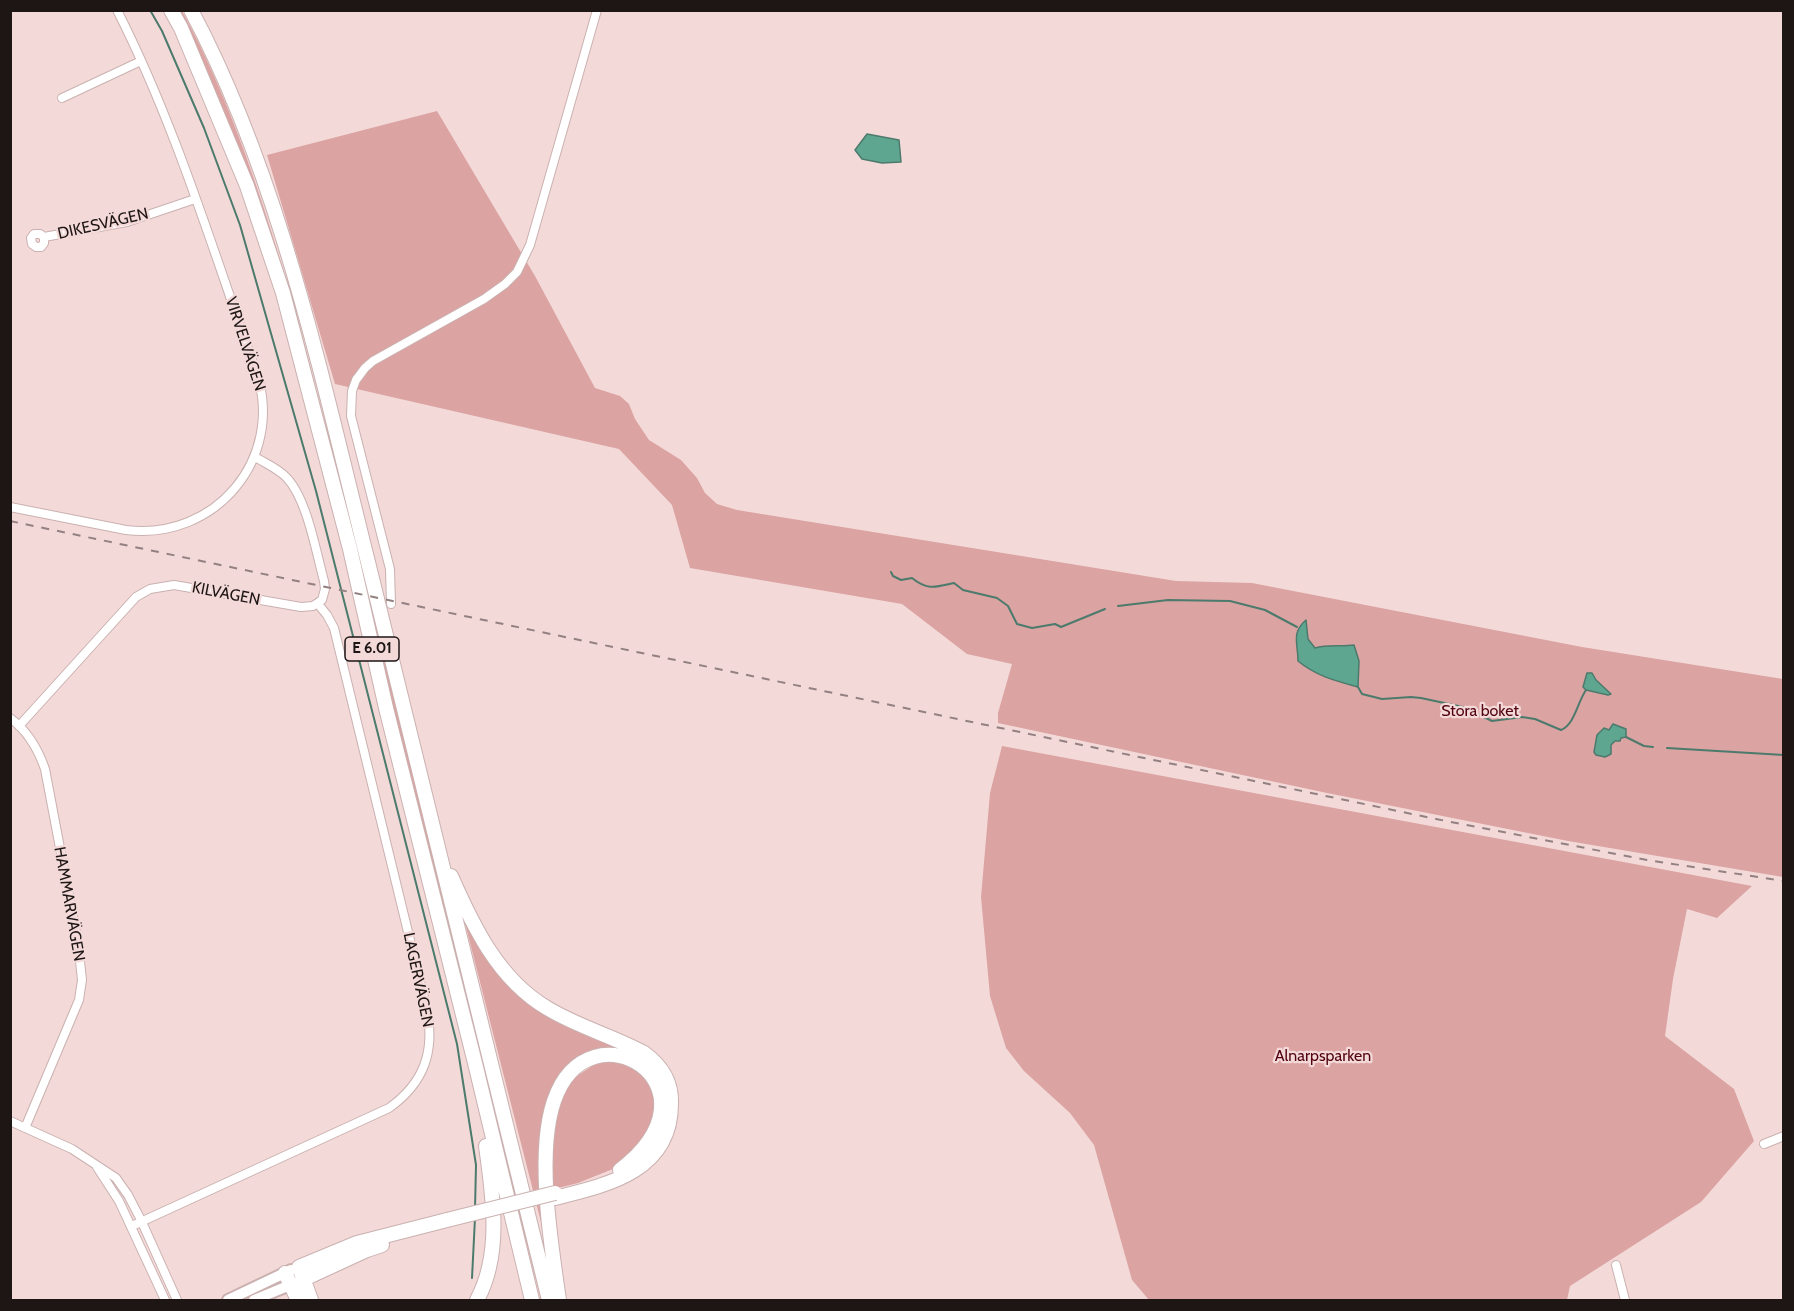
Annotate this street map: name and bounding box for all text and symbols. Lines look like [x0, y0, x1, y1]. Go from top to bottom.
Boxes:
street label: DIKESVÄGEN [56, 204, 150, 244]
street label: VIRVELVÄGEN [221, 294, 269, 394]
street label: KILVÄGEN [190, 578, 262, 610]
road number: E 6.01 [345, 637, 399, 661]
park label: Stora boket [1441, 701, 1519, 721]
street label: HAMMARVÄGEN [49, 845, 89, 963]
street label: LAGERVÄGEN [399, 931, 437, 1029]
park label: Alnarpsparken [1275, 1046, 1371, 1066]

